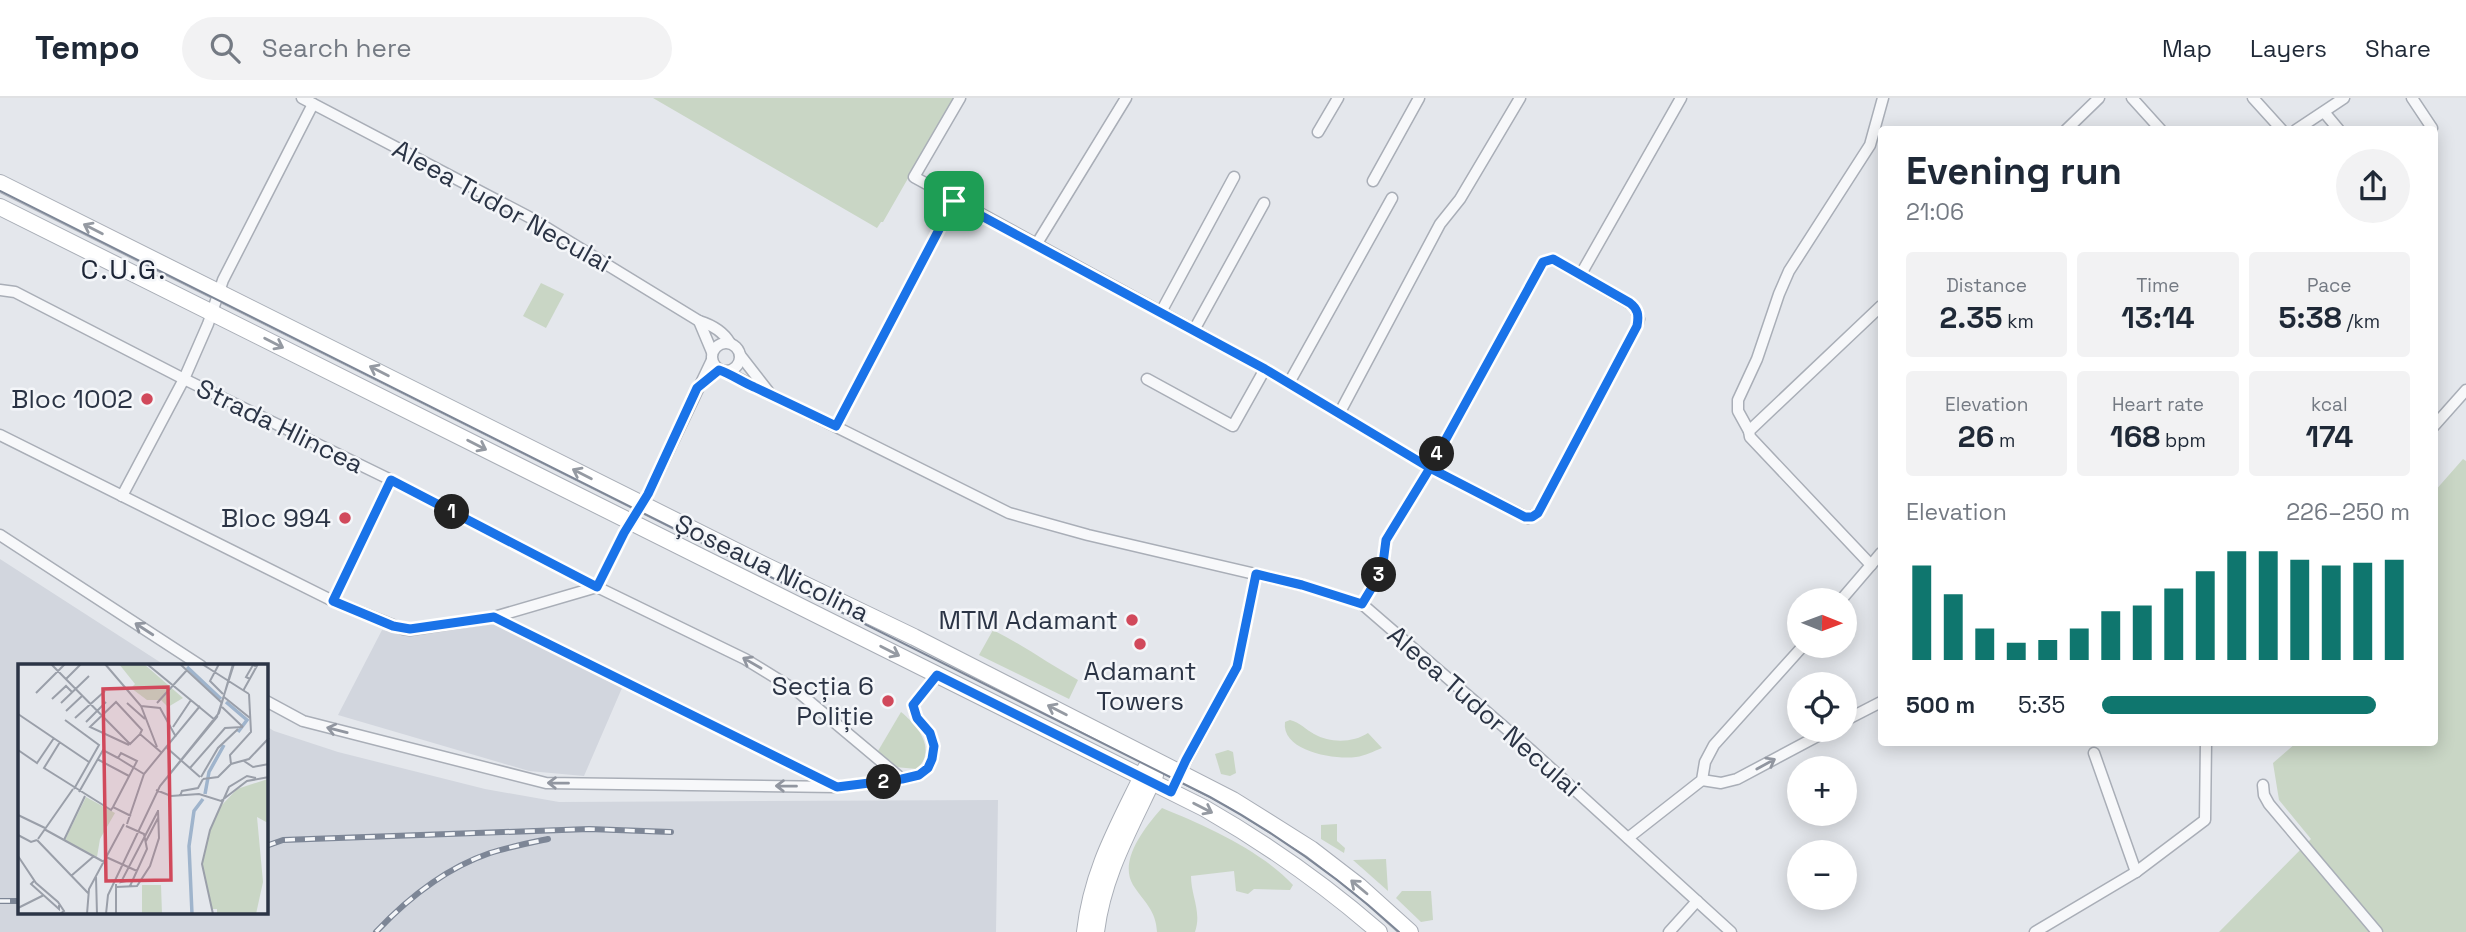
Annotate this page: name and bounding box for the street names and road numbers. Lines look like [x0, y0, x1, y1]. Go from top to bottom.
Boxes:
street label: Aleea Tudor Neculai [387, 132, 617, 280]
street label: Strada Hlincea [191, 371, 369, 481]
street label: Șoseaua Nicolina [669, 506, 875, 630]
street label: Aleea Tudor Neculai [1380, 618, 1588, 804]

